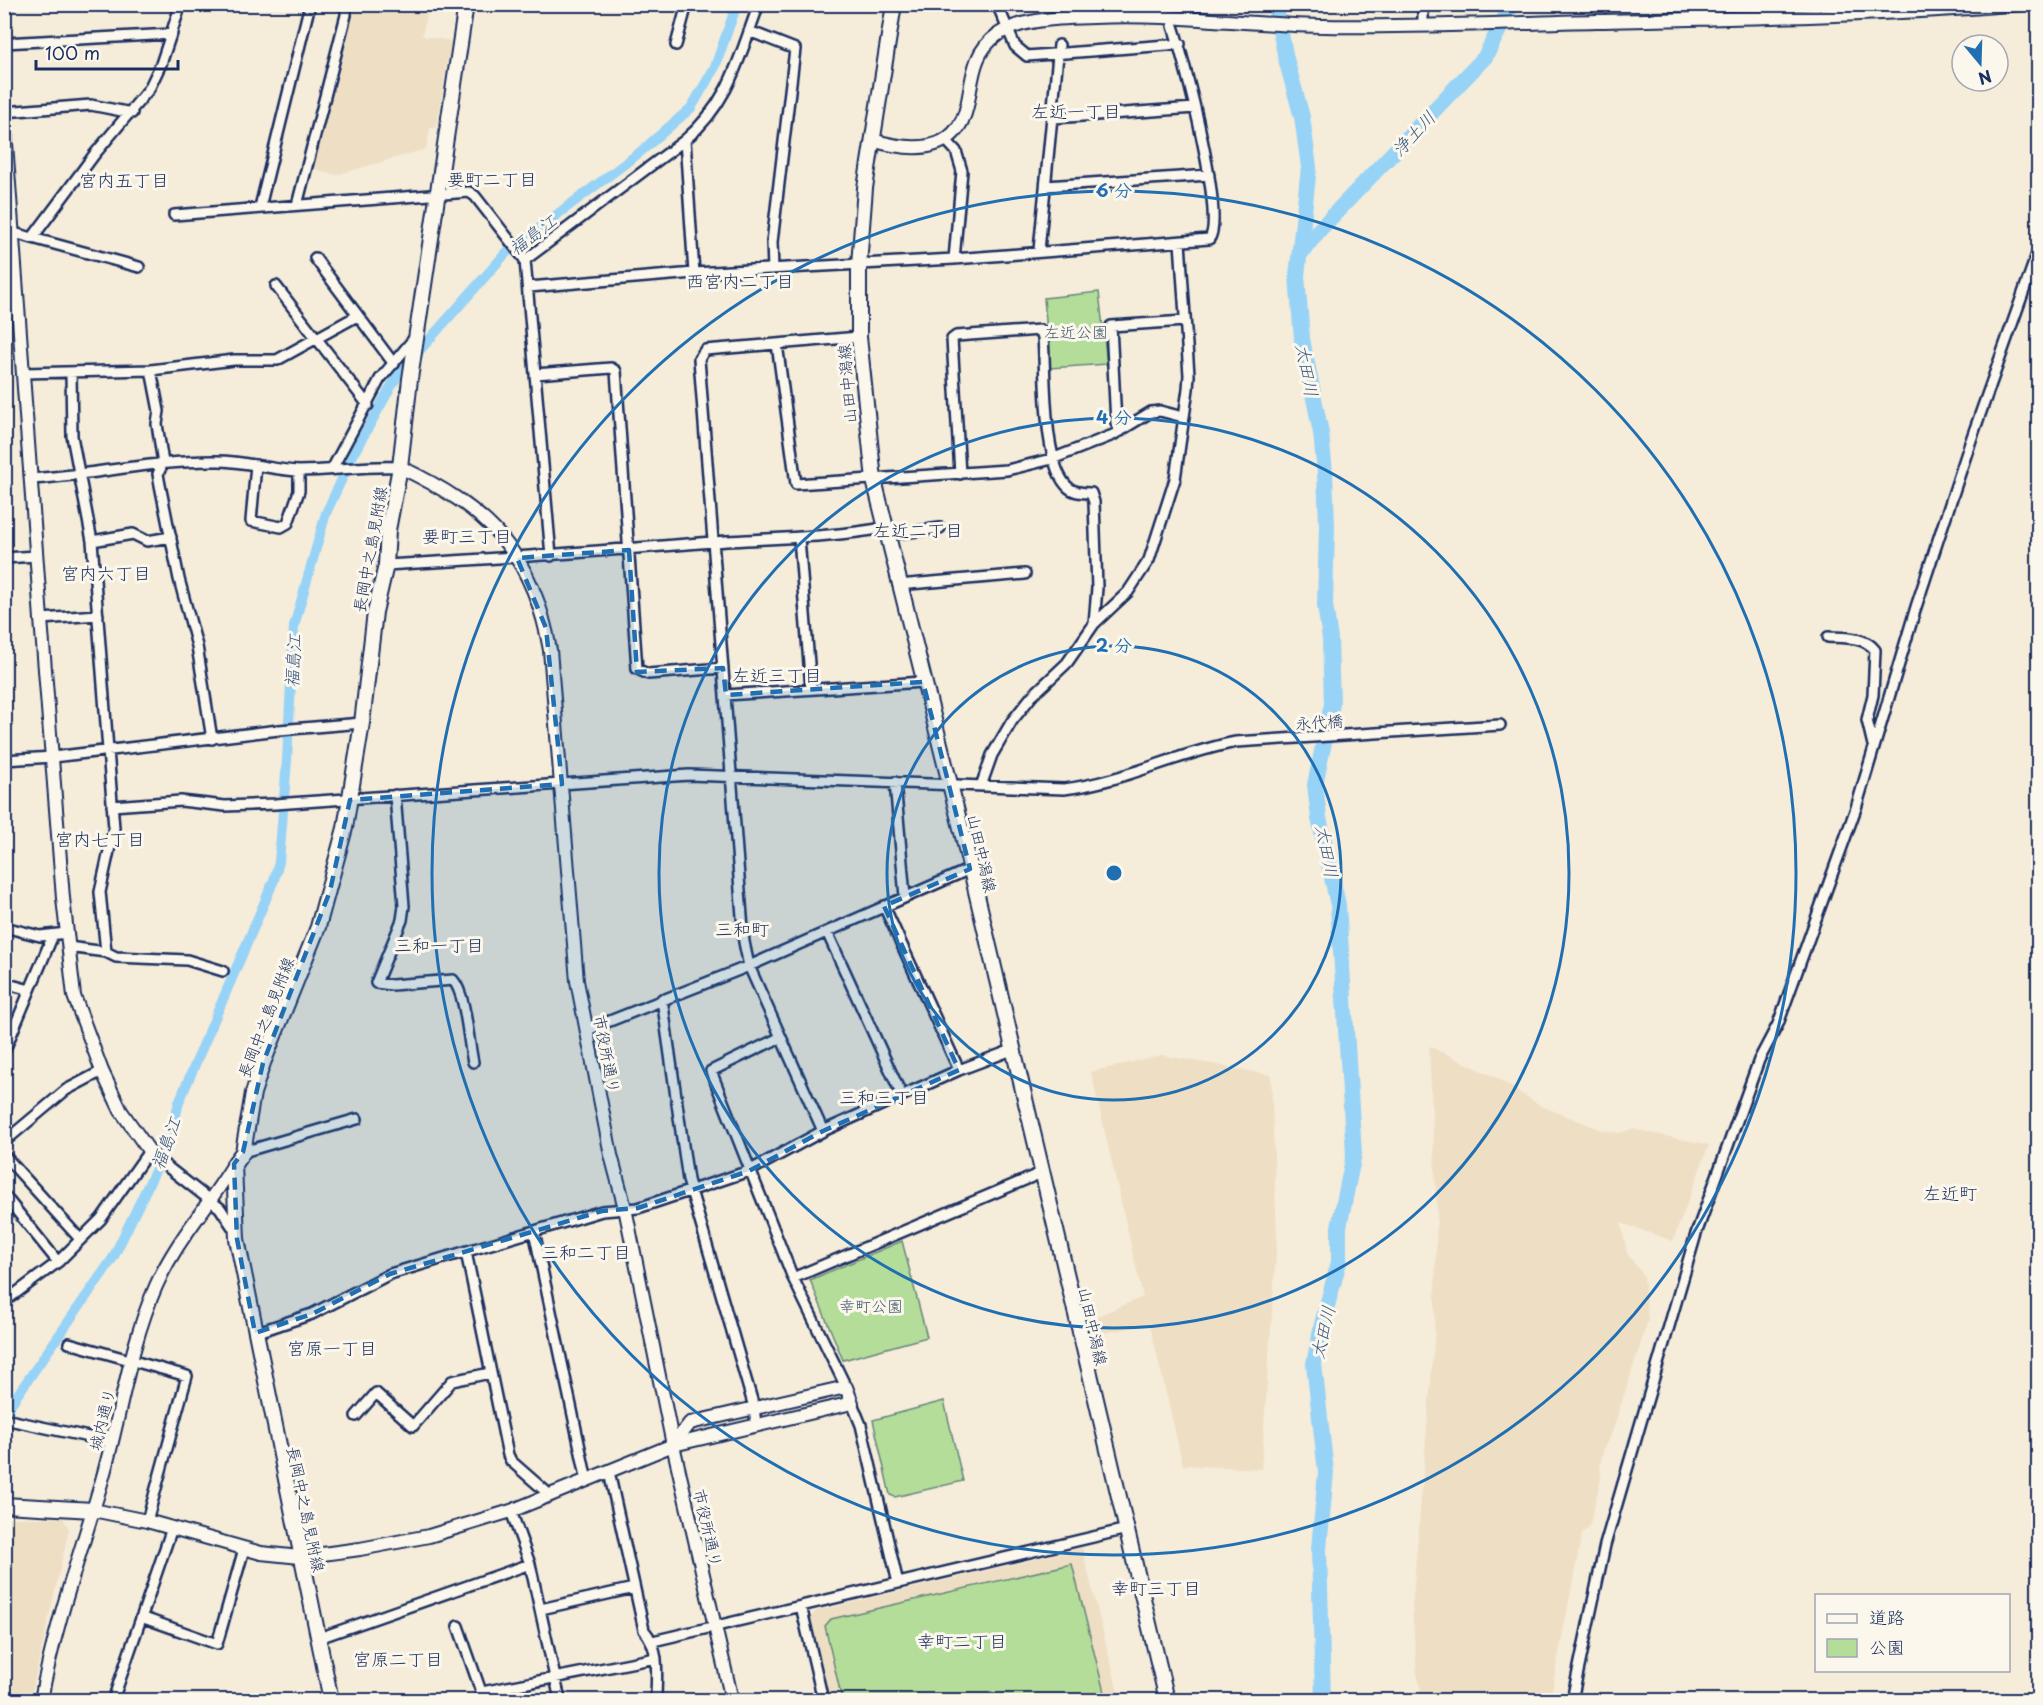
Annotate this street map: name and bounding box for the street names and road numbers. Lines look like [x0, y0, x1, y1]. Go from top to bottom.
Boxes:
street label: 山田中潟線 [831, 343, 861, 425]
street label: 長岡中之島見附線 [346, 484, 392, 614]
street label: 永代橋 [1294, 707, 1344, 735]
street label: 山田中潟線 [962, 811, 1004, 895]
street label: 長岡中之島見附線 [231, 953, 299, 1081]
street label: 市役所通り [589, 1012, 627, 1096]
street label: 山田中潟線 [1073, 1284, 1115, 1368]
street label: 城内通り [82, 1385, 120, 1453]
street label: 長岡中之島見附線 [282, 1444, 332, 1574]
street label: 市役所通り [688, 1486, 730, 1570]

